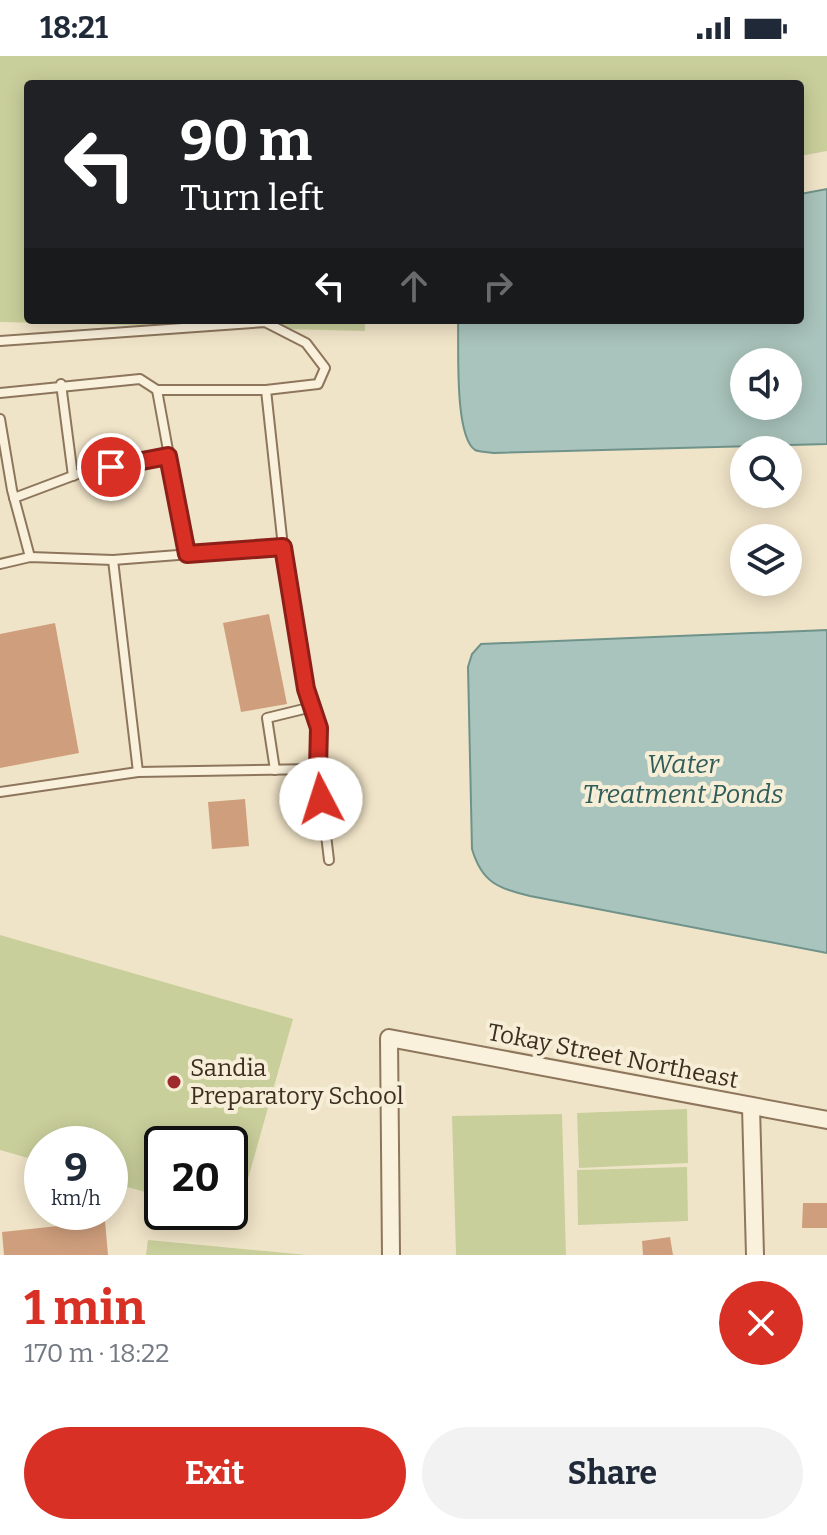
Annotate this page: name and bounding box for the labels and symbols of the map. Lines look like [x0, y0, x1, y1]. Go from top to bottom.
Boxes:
pin [77, 433, 145, 501]
water label: Water Treatment Ponds [583, 749, 783, 810]
position arrow [279, 757, 363, 841]
street label: Tokay Street Northeast [485, 1018, 741, 1094]
place label: Sandia Preparatory School [190, 1054, 404, 1110]
marker: Sandia Preparatory School [165, 1073, 183, 1091]
speed limit sign: 20 [144, 1126, 248, 1230]

